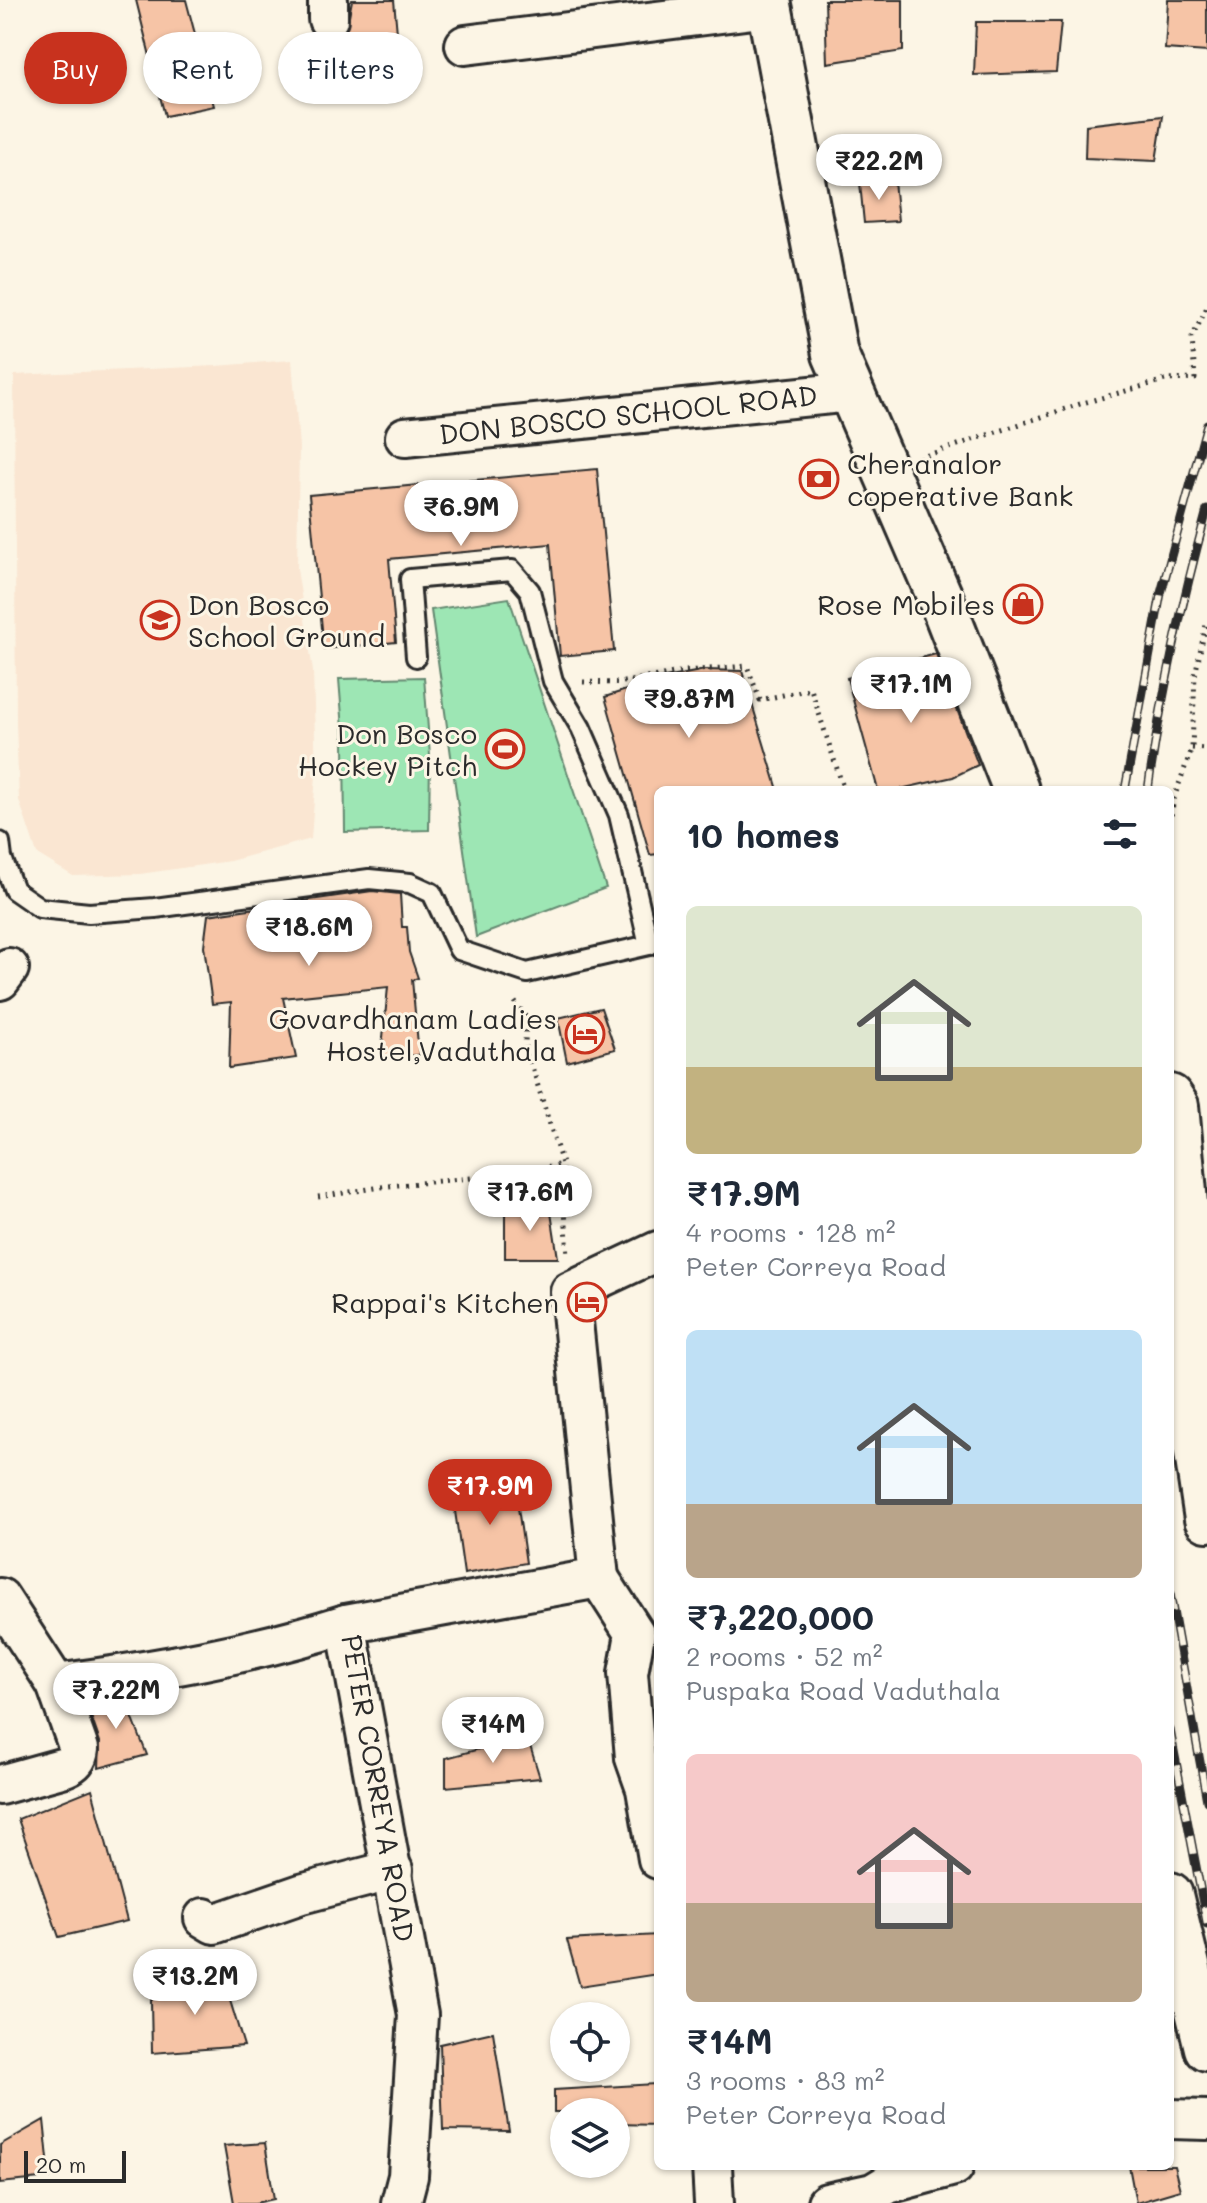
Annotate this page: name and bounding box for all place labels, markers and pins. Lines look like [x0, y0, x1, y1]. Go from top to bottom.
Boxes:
pin: ₹22.2M [814, 134, 944, 202]
place label: Cheranalor coperative Bank [847, 445, 1073, 513]
bank icon: Cheranalor coperative Bank [798, 458, 840, 500]
pin: ₹6.9M [405, 480, 517, 548]
shop icon: Rose Mobiles [1002, 583, 1044, 625]
place label: Don Bosco School Ground [188, 586, 385, 654]
place label: Rose Mobiles [817, 586, 995, 622]
school or university icon: Don Bosco School Ground [139, 599, 181, 641]
pin: ₹17.1M [846, 657, 976, 725]
pin: ₹9.87M [624, 672, 754, 740]
place label: Don Bosco Hockey Pitch [298, 715, 477, 783]
sports icon: Don Bosco Hockey Pitch [484, 728, 526, 770]
pin: ₹18.6M [244, 900, 374, 968]
place label: Govardhanam Ladies Hostel,Vaduthala [269, 1000, 557, 1068]
hotel icon: Govardhanam Ladies Hostel,Vaduthala [564, 1013, 606, 1055]
pin: ₹17.6M [465, 1165, 595, 1233]
hotel icon: Rappai's Kitchen [566, 1281, 608, 1323]
place label: Rappai's Kitchen [331, 1284, 559, 1320]
pin: ₹17.9M [425, 1459, 555, 1527]
pin: ₹7.22M [51, 1663, 181, 1731]
pin: ₹14M [446, 1697, 540, 1765]
pin: ₹13.2M [130, 1949, 260, 2017]

